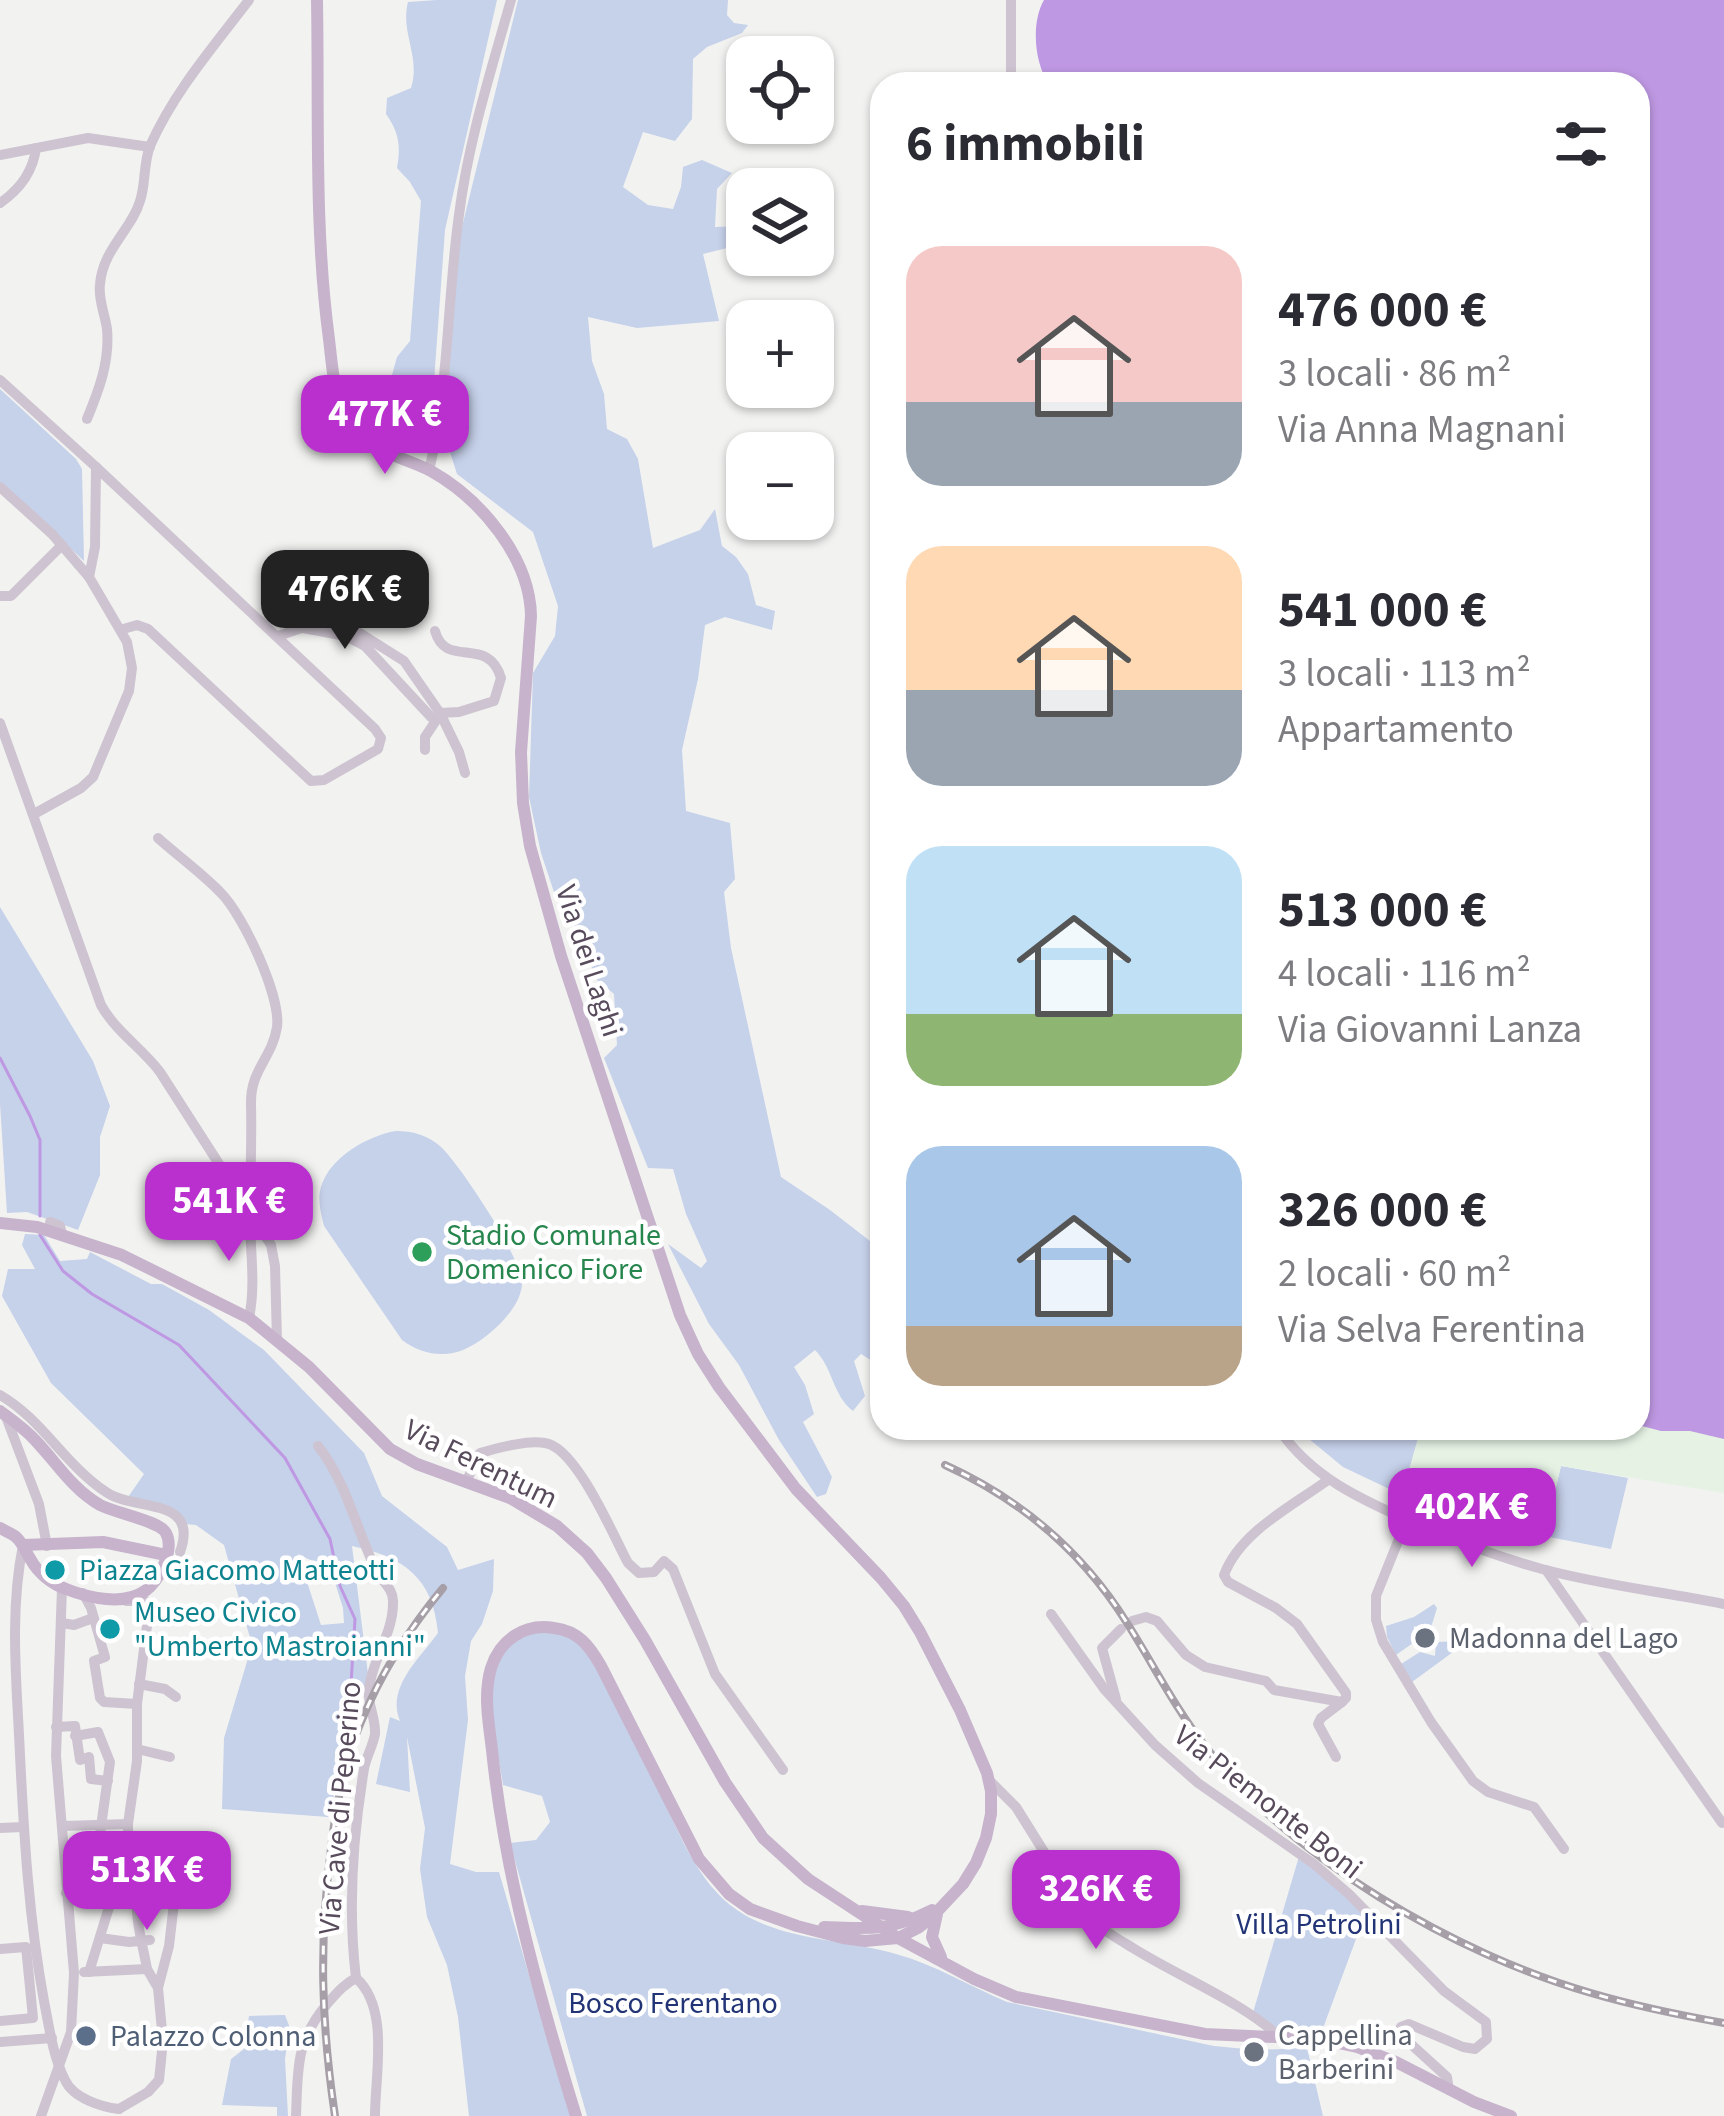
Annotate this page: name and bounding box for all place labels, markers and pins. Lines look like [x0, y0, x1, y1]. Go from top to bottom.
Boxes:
pin: 477K € [287, 375, 483, 477]
pin: 476K € [247, 550, 443, 652]
pin: 541K € [131, 1162, 327, 1264]
place label: Stadio Comunale Domenico Fiore [446, 1214, 661, 1291]
marker: Stadio Comunale Domenico Fiore [409, 1239, 435, 1265]
pin: 402K € [1374, 1468, 1570, 1570]
place label: Piazza Giacomo Matteotti [79, 1549, 395, 1592]
marker: Piazza Giacomo Matteotti [42, 1557, 68, 1583]
place label: Museo Civico "Umberto Mastroianni" [134, 1591, 426, 1668]
marker: Museo Civico "Umberto Mastroianni" [97, 1616, 123, 1642]
place label: Madonna del Lago [1449, 1617, 1679, 1660]
marker: Madonna del Lago [1412, 1625, 1438, 1651]
pin: 513K € [49, 1831, 245, 1933]
pin: 326K € [998, 1850, 1194, 1952]
place label: Cappellina Barberini [1278, 2014, 1413, 2091]
place label: Palazzo Colonna [110, 2015, 316, 2058]
marker: Palazzo Colonna [73, 2023, 99, 2049]
marker: Cappellina Barberini [1241, 2039, 1267, 2065]

